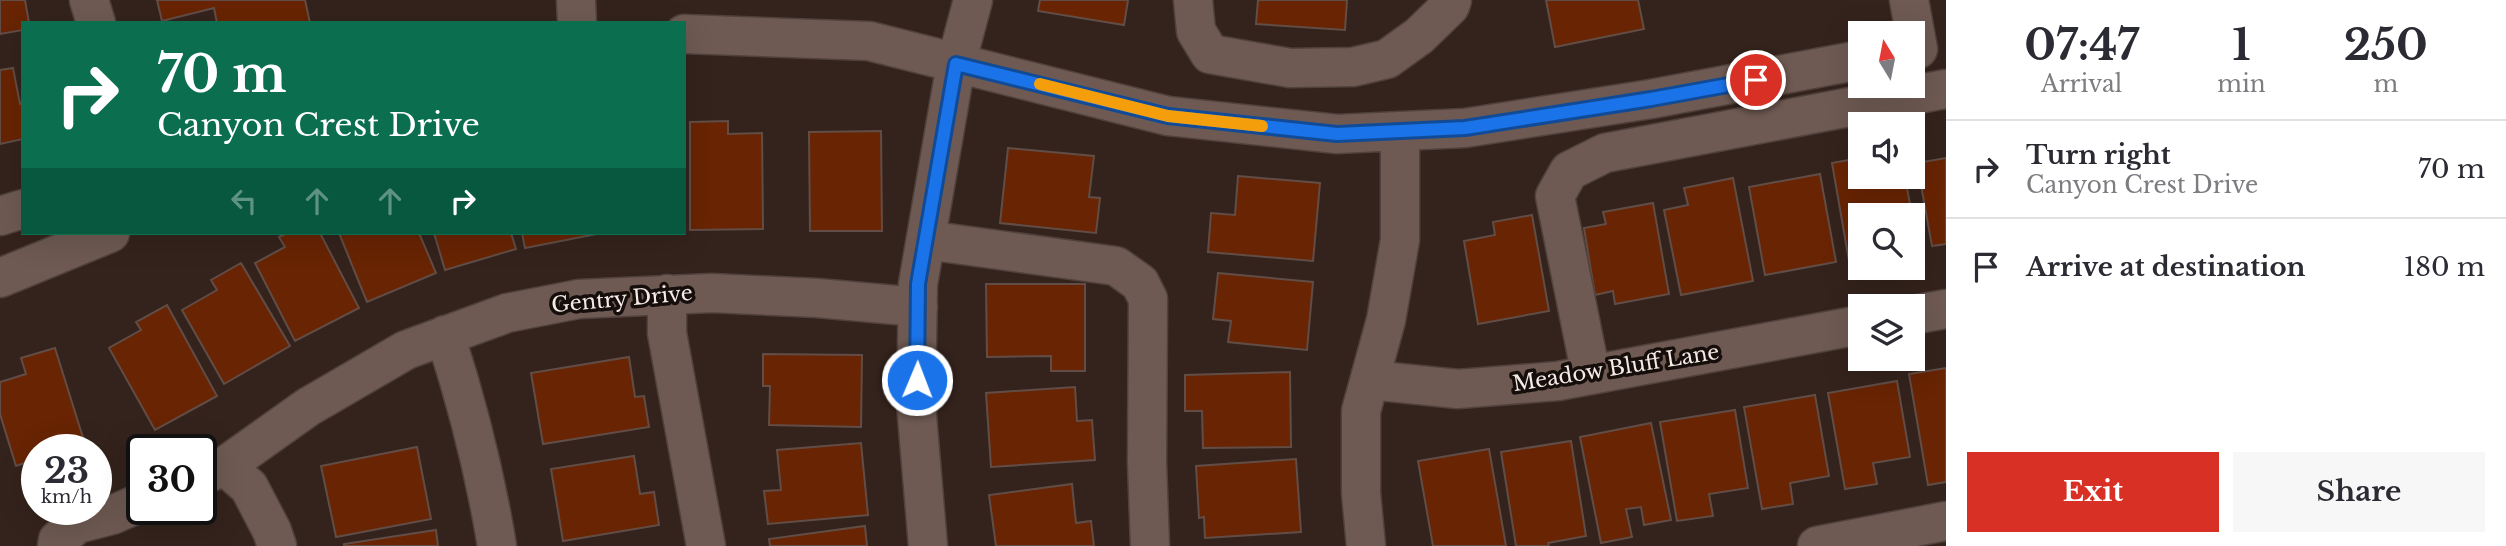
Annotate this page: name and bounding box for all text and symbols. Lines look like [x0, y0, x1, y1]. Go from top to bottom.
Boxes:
text: 07:47 [2024, 19, 2139, 71]
text: 1 [2232, 19, 2251, 71]
text: 250 [2344, 19, 2428, 71]
north arrow [1848, 21, 1925, 98]
map controls [1848, 21, 1925, 371]
text: 70 m [157, 44, 287, 105]
icon: right [42, 49, 133, 140]
pin [1726, 50, 1786, 110]
icon: arrive [1737, 61, 1775, 99]
text: Arrival [2041, 70, 2122, 98]
text: min [2217, 70, 2266, 98]
text: m [2373, 70, 2398, 98]
text: Canyon Crest Drive [157, 105, 480, 145]
button: sound [1848, 112, 1925, 189]
text: Turn right [2026, 139, 2171, 171]
icon: right [1967, 150, 2005, 188]
text: 70 m [2418, 153, 2485, 185]
text: Canyon Crest Drive [2026, 171, 2258, 199]
icon: left [225, 182, 263, 220]
icon: ahead [298, 182, 336, 220]
icon: ahead [371, 182, 409, 220]
icon: right [444, 182, 482, 220]
button: search [1848, 203, 1925, 280]
icon: arrive [1967, 248, 2005, 286]
text: Arrive at destination [2026, 251, 2306, 283]
text: 180 m [2404, 251, 2485, 283]
street label: Gentry Drive [550, 280, 694, 318]
button: layers [1848, 294, 1925, 371]
street label: Meadow Bluff Lane [1511, 339, 1721, 397]
position arrow [880, 343, 954, 417]
speed limit sign: 30 [126, 434, 217, 525]
text: 23 [44, 449, 89, 492]
button: Exit [1967, 452, 2219, 532]
button: Share [2233, 452, 2485, 532]
text: km/h [41, 486, 92, 508]

